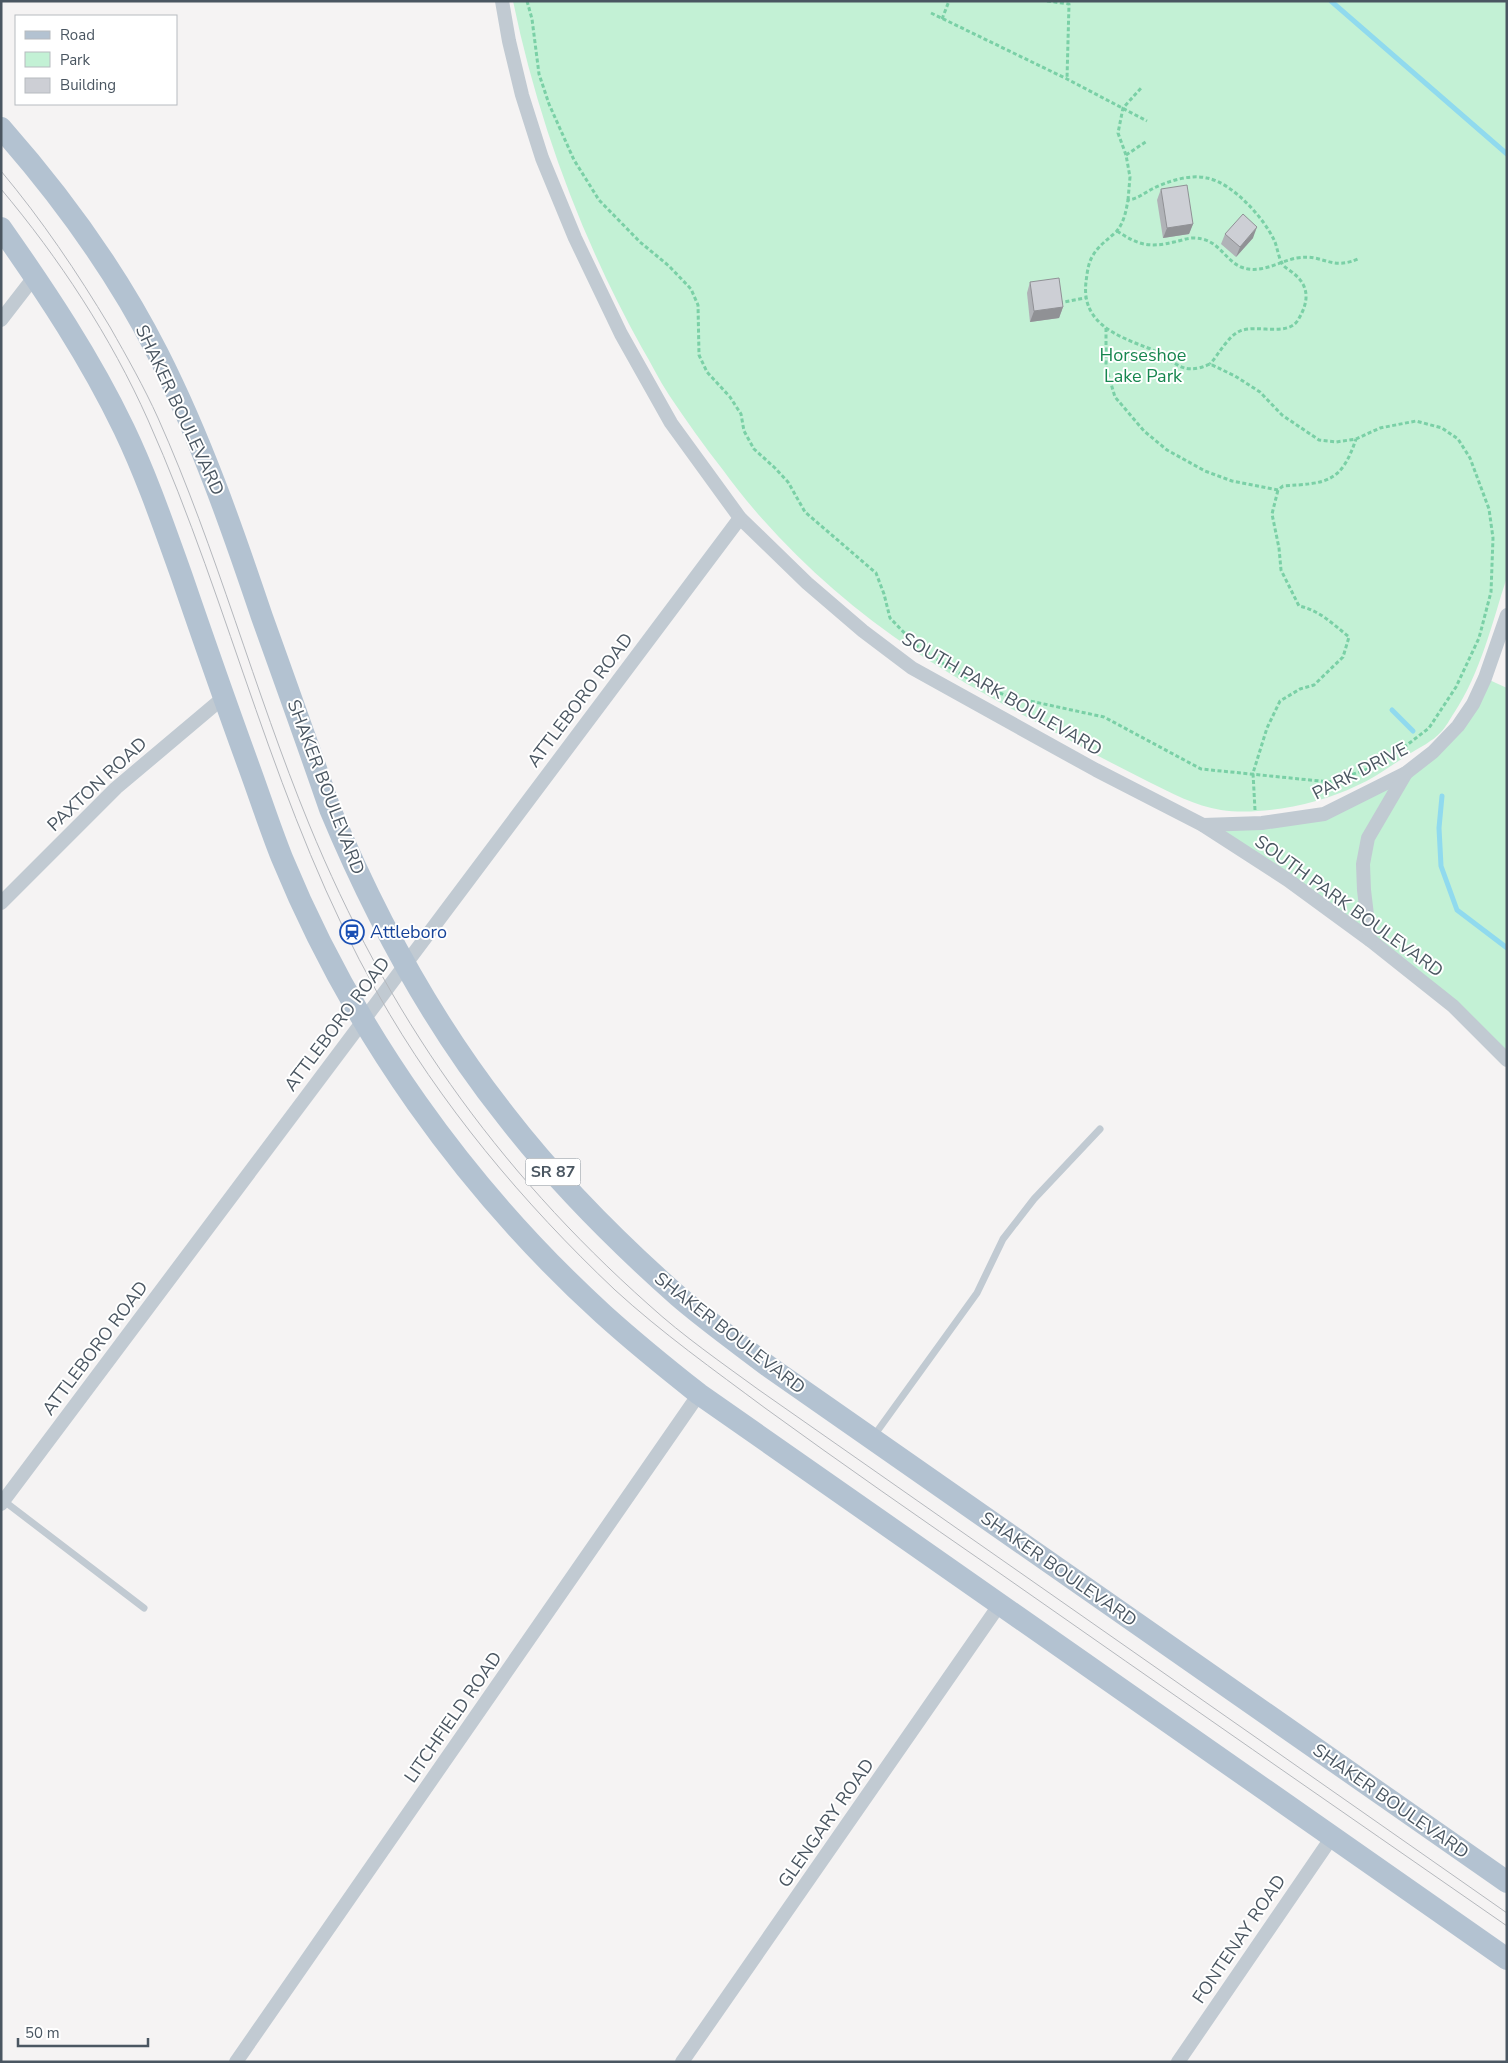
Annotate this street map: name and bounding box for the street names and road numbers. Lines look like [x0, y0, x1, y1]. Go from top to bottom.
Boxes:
street label: SHAKER BOULEVARD [130, 321, 230, 499]
street label: SOUTH PARK BOULEVARD [898, 627, 1106, 761]
street label: ATTLEBORO ROAD [522, 628, 638, 772]
street label: SHAKER BOULEVARD [282, 696, 370, 878]
street label: PAXTON ROAD [42, 731, 152, 837]
street label: PARK DRIVE [1308, 737, 1412, 805]
street label: SOUTH PARK BOULEVARD [1250, 829, 1448, 983]
street label: ATTLEBORO ROAD [279, 952, 395, 1096]
road number: SR 87 [526, 1158, 580, 1186]
street label: SHAKER BOULEVARD [650, 1266, 810, 1400]
street label: ATTLEBORO ROAD [37, 1276, 153, 1420]
street label: SHAKER BOULEVARD [976, 1506, 1142, 1632]
street label: LITCHFIELD ROAD [399, 1647, 507, 1787]
street label: SHAKER BOULEVARD [1308, 1738, 1474, 1864]
street label: GLENGARY ROAD [773, 1754, 879, 1892]
street label: FONTENAY ROAD [1187, 1870, 1291, 2008]

